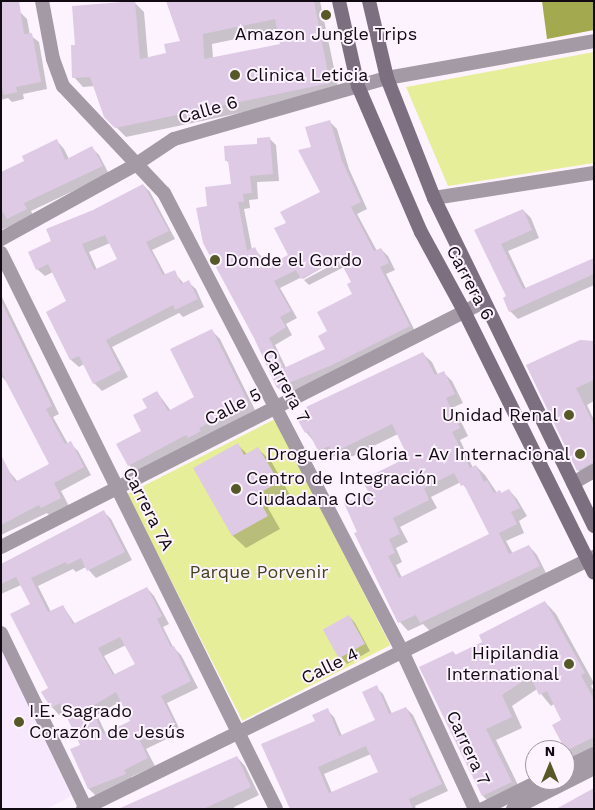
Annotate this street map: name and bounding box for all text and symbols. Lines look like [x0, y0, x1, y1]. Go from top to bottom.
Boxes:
marker: Amazon Jungle Trips [320, 9, 332, 21]
place label: Amazon Jungle Trips [234, 23, 418, 45]
place label: Clinica Leticia [246, 64, 369, 86]
marker: Clinica Leticia [228, 68, 242, 82]
street label: Calle 6 [176, 91, 240, 129]
street label: Carrera 6 [441, 242, 499, 324]
place label: Donde el Gordo [225, 249, 363, 271]
marker: Donde el Gordo [209, 254, 221, 266]
street label: Carrera 7 [257, 345, 315, 427]
street label: Calle 5 [201, 384, 265, 430]
place label: Unidad Renal [442, 404, 558, 426]
marker: Unidad Renal [562, 408, 576, 422]
place label: Drogueria Gloria - Av Internacional [264, 443, 570, 465]
marker: Drogueria Gloria - Av Internacional [574, 448, 586, 460]
street label: Carrera 7A [118, 463, 178, 555]
place label: Centro de Integración Ciudadana CIC [246, 468, 437, 510]
marker: Centro de Integración Ciudadana CIC [230, 483, 242, 495]
park label: Parque Porvenir [189, 561, 329, 583]
street label: Calle 4 [298, 643, 362, 689]
place label: Hipilandia International [447, 643, 559, 686]
marker: Hipilandia International [563, 658, 575, 670]
place label: I.E. Sagrado Corazón de Jesús [29, 701, 185, 744]
street label: Carrera 7 [441, 707, 495, 789]
marker: I.E. Sagrado Corazón de Jesús [13, 716, 25, 728]
north arrow [525, 740, 575, 790]
text: N [545, 743, 555, 759]

